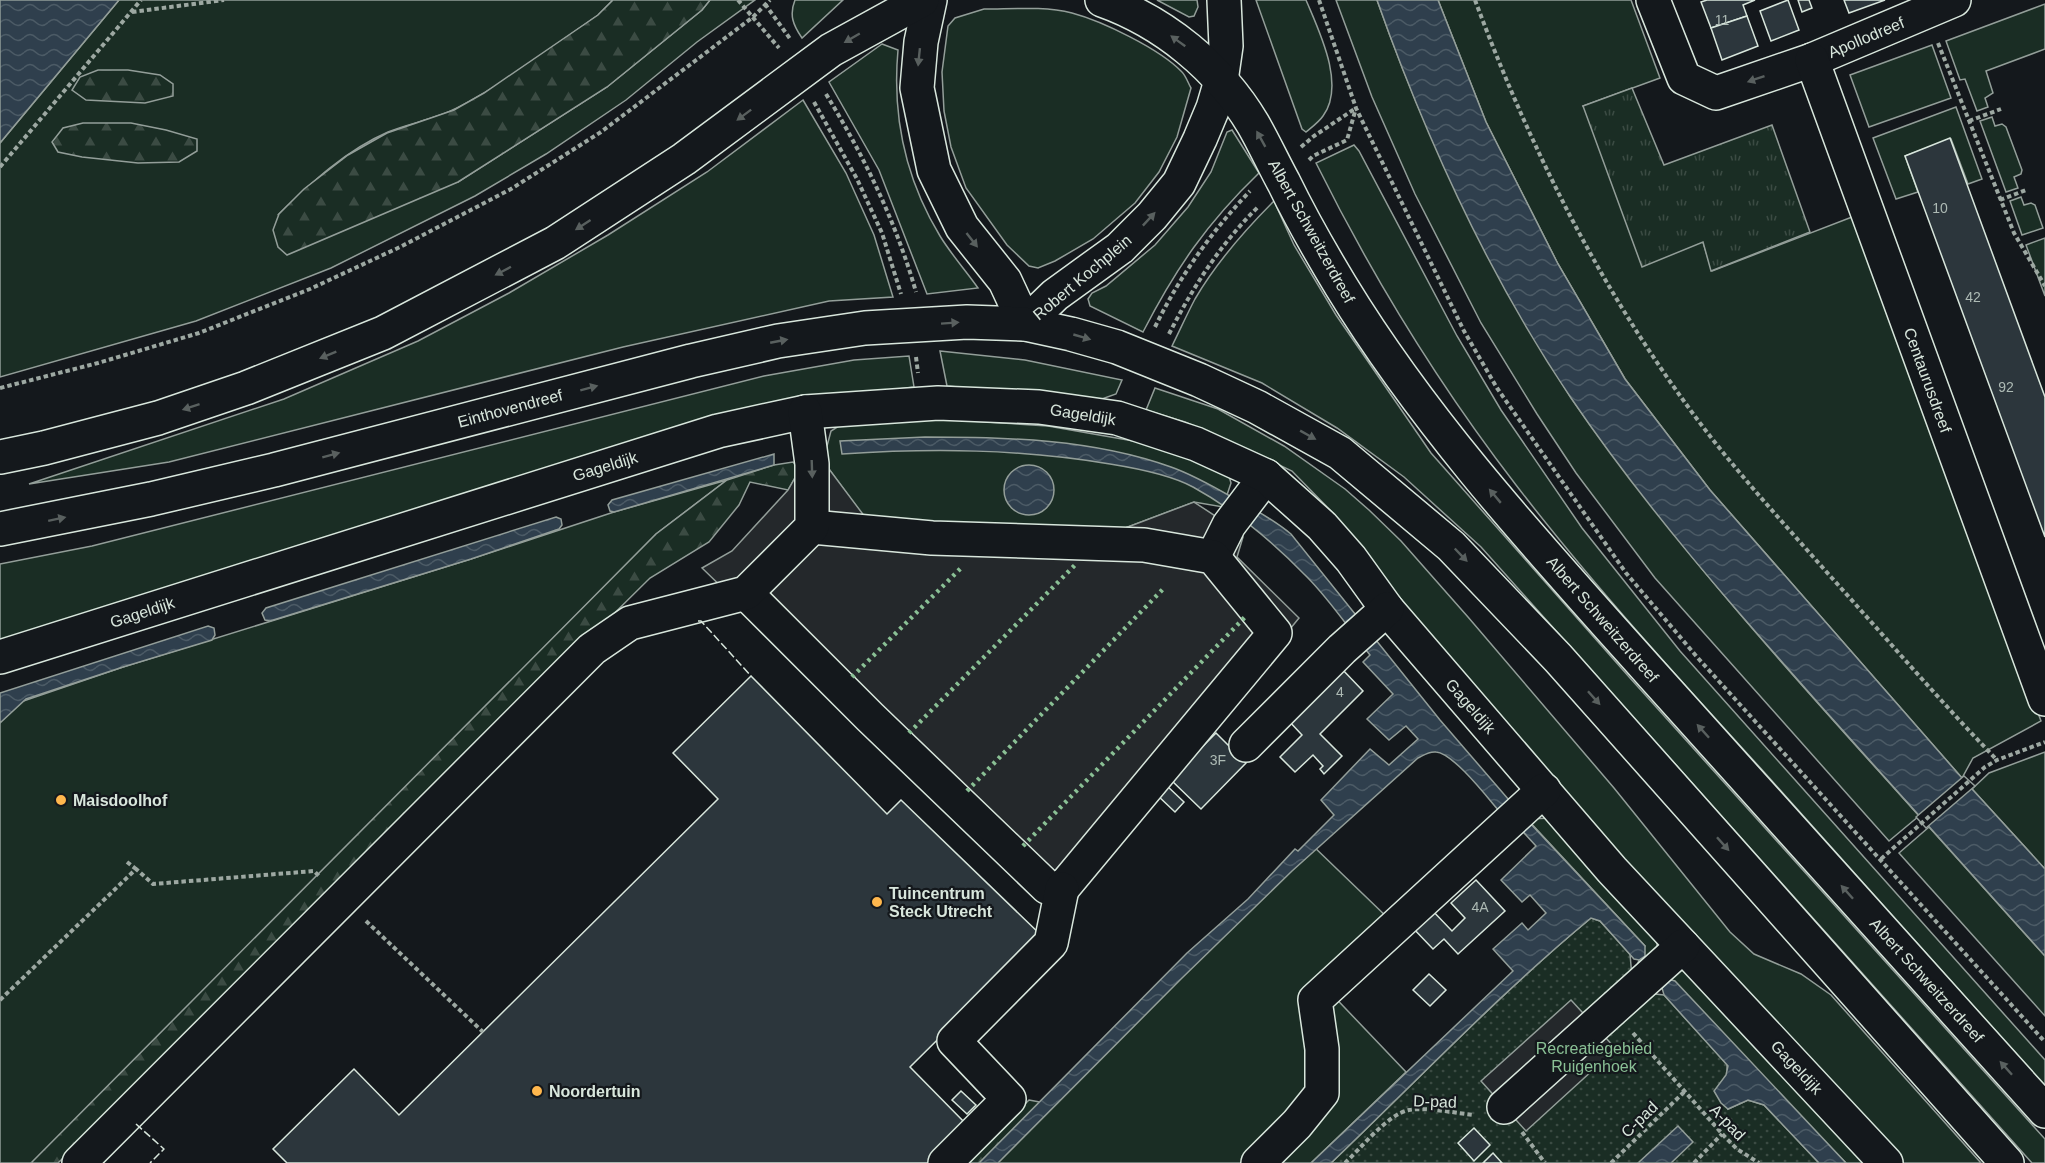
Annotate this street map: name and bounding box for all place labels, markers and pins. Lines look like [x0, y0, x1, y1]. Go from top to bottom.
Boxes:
place label: Maisdoolhof [73, 792, 168, 809]
marker: Maisdoolhof [54, 793, 68, 807]
place label: Tuincentrum Steck Utrecht [889, 885, 993, 920]
marker: Tuincentrum Steck Utrecht [870, 895, 884, 909]
place label: Noordertuin [549, 1083, 641, 1100]
marker: Noordertuin [530, 1084, 544, 1098]

